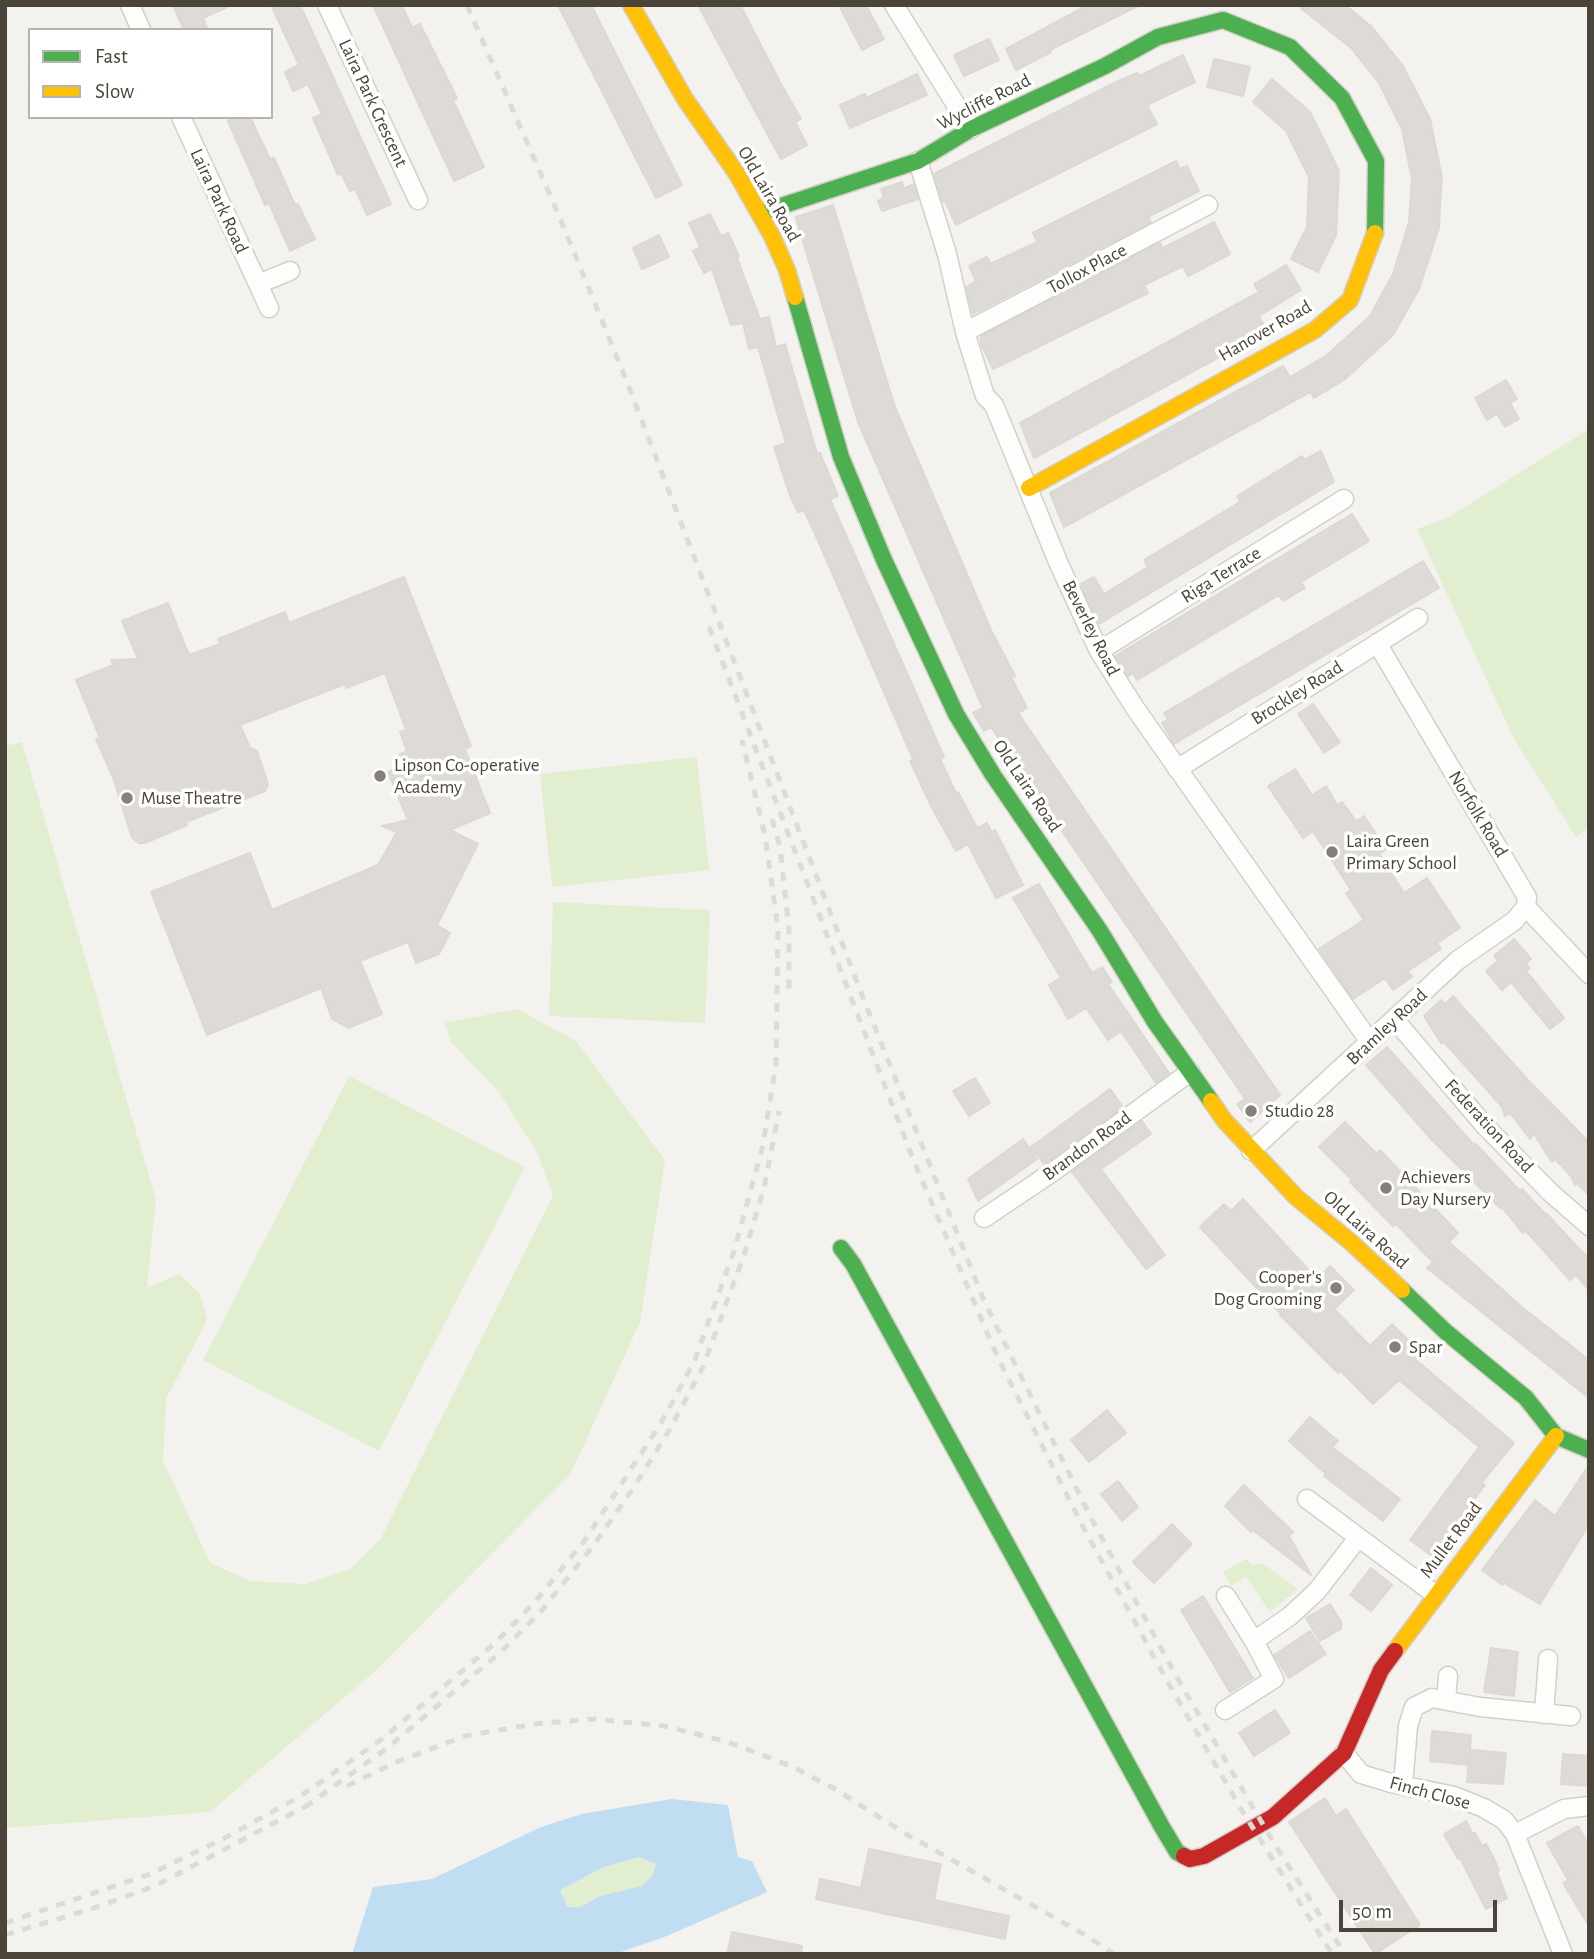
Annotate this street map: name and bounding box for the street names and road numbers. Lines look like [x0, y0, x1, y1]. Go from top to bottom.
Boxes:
street label: Laira Park Crescent [333, 35, 413, 171]
street label: Wycliffe Road [933, 69, 1035, 135]
street label: Old Laira Road [732, 142, 806, 246]
street label: Laira Park Road [185, 145, 253, 257]
street label: Tollox Place [1043, 239, 1131, 299]
street label: Hanover Road [1214, 295, 1316, 367]
street label: Riga Terrace [1177, 542, 1265, 608]
street label: Beverley Road [1057, 577, 1125, 679]
street label: Brockley Road [1247, 656, 1347, 730]
street label: Old Laira Road [988, 735, 1066, 837]
street label: Norfolk Road [1443, 767, 1513, 861]
street label: Bramley Road [1342, 984, 1432, 1070]
street label: Federation Road [1440, 1074, 1538, 1178]
street label: Brandon Road [1038, 1106, 1136, 1186]
street label: Old Laira Road [1319, 1186, 1413, 1274]
street label: Mullet Road [1415, 1497, 1487, 1583]
street label: Finch Close [1387, 1771, 1473, 1815]

